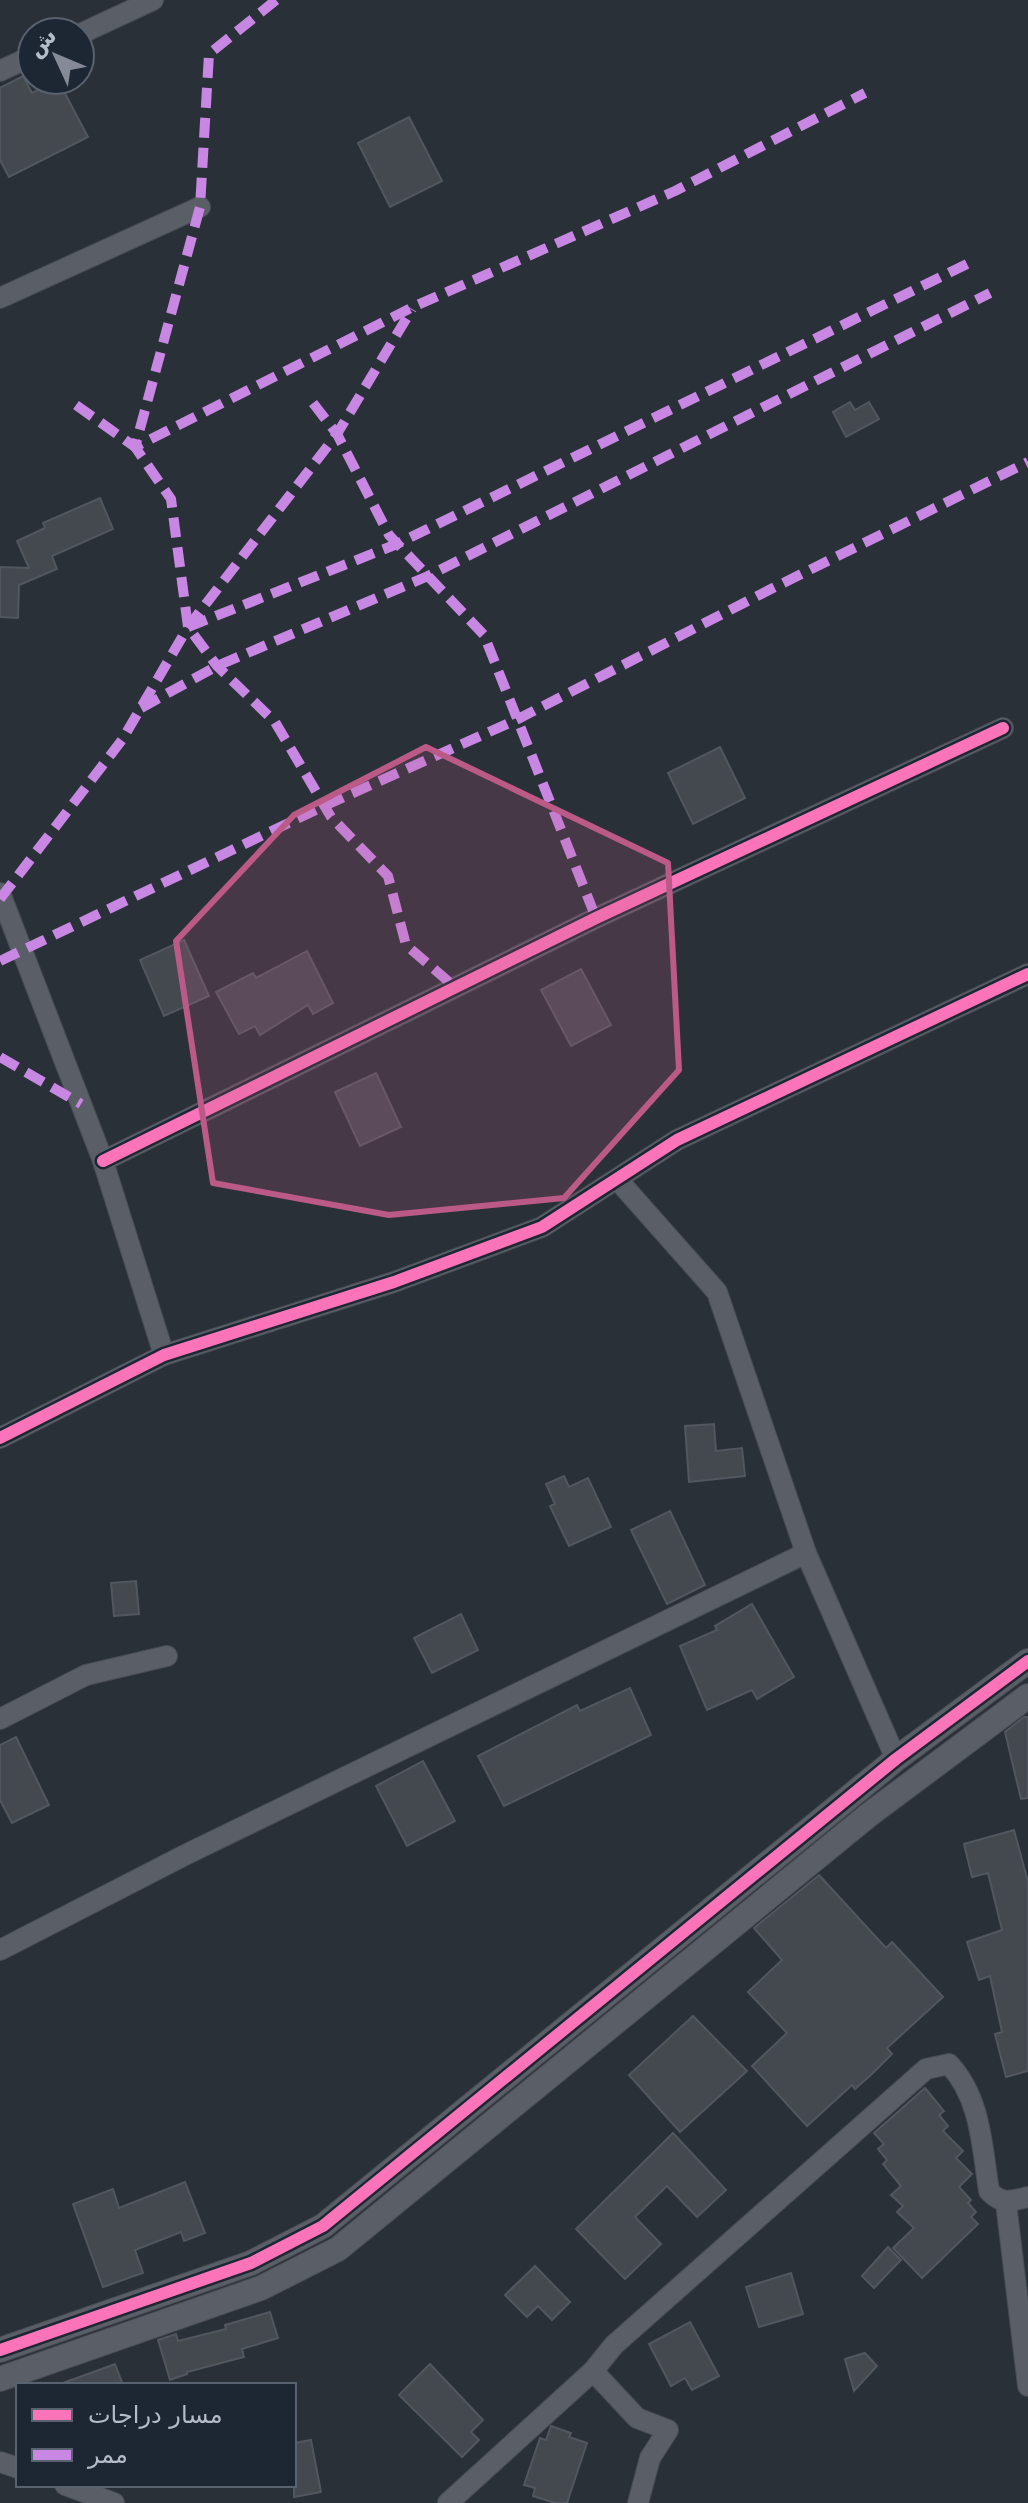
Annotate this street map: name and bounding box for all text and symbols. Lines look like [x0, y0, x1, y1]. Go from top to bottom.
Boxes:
north arrow [16, 16, 96, 96]
text: ش [22, 23, 62, 62]
legend [16, 2383, 296, 2487]
text: مسار دراجات [88, 2401, 222, 2429]
text: ممر [87, 2441, 128, 2469]

